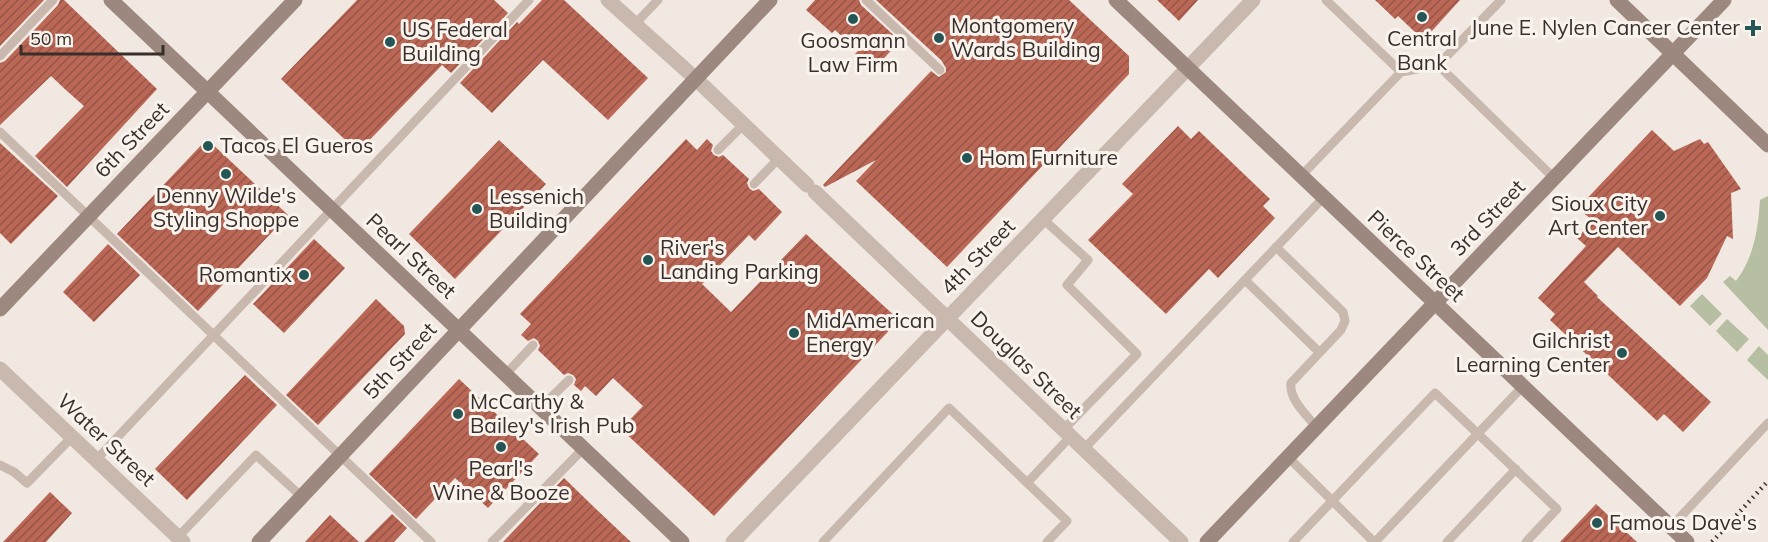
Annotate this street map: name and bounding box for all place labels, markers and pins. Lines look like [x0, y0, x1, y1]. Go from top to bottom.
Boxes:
marker: Central Bank [1415, 10, 1429, 24]
marker: Goosmann Law Firm [846, 12, 860, 26]
place label: Montgomery Wards Building [951, 12, 1101, 62]
place label: June E. Nylen Cancer Center [1471, 14, 1740, 40]
place label: US Federal Building [402, 16, 508, 66]
marker: June E. Nylen Cancer Center [1744, 19, 1762, 37]
place label: Central Bank [1387, 25, 1457, 75]
place label: Goosmann Law Firm [800, 27, 906, 77]
marker: Montgomery Wards Building [932, 31, 946, 45]
marker: US Federal Building [383, 35, 397, 49]
place label: Tacos El Gueros [220, 132, 373, 158]
marker: Tacos El Gueros [201, 139, 215, 153]
place label: Hom Furniture [979, 144, 1118, 170]
marker: Hom Furniture [960, 151, 974, 165]
marker: Denny Wilde's Styling Shoppe [219, 167, 233, 181]
place label: Denny Wilde's Styling Shoppe [153, 182, 299, 232]
place label: Lessenich Building [489, 183, 584, 233]
place label: Sioux City Art Center [1548, 190, 1648, 240]
marker: Lessenich Building [470, 202, 484, 216]
marker: Sioux City Art Center [1653, 209, 1667, 223]
place label: River's Landing Parking [660, 234, 819, 284]
marker: River's Landing Parking [641, 253, 655, 267]
place label: Romantix [199, 261, 292, 287]
marker: Romantix [297, 268, 311, 282]
place label: MidAmerican Energy [806, 307, 935, 357]
marker: MidAmerican Energy [787, 326, 801, 340]
place label: Gilchrist Learning Center [1456, 327, 1610, 377]
marker: Gilchrist Learning Center [1615, 346, 1629, 360]
place label: McCarthy & Bailey's Irish Pub [470, 388, 634, 438]
marker: McCarthy & Bailey's Irish Pub [451, 407, 465, 421]
marker: Pearl's Wine & Booze [494, 440, 508, 454]
place label: Pearl's Wine & Booze [432, 455, 570, 505]
place label: Famous Dave's [1609, 509, 1757, 535]
marker: Famous Dave's [1590, 516, 1604, 530]

